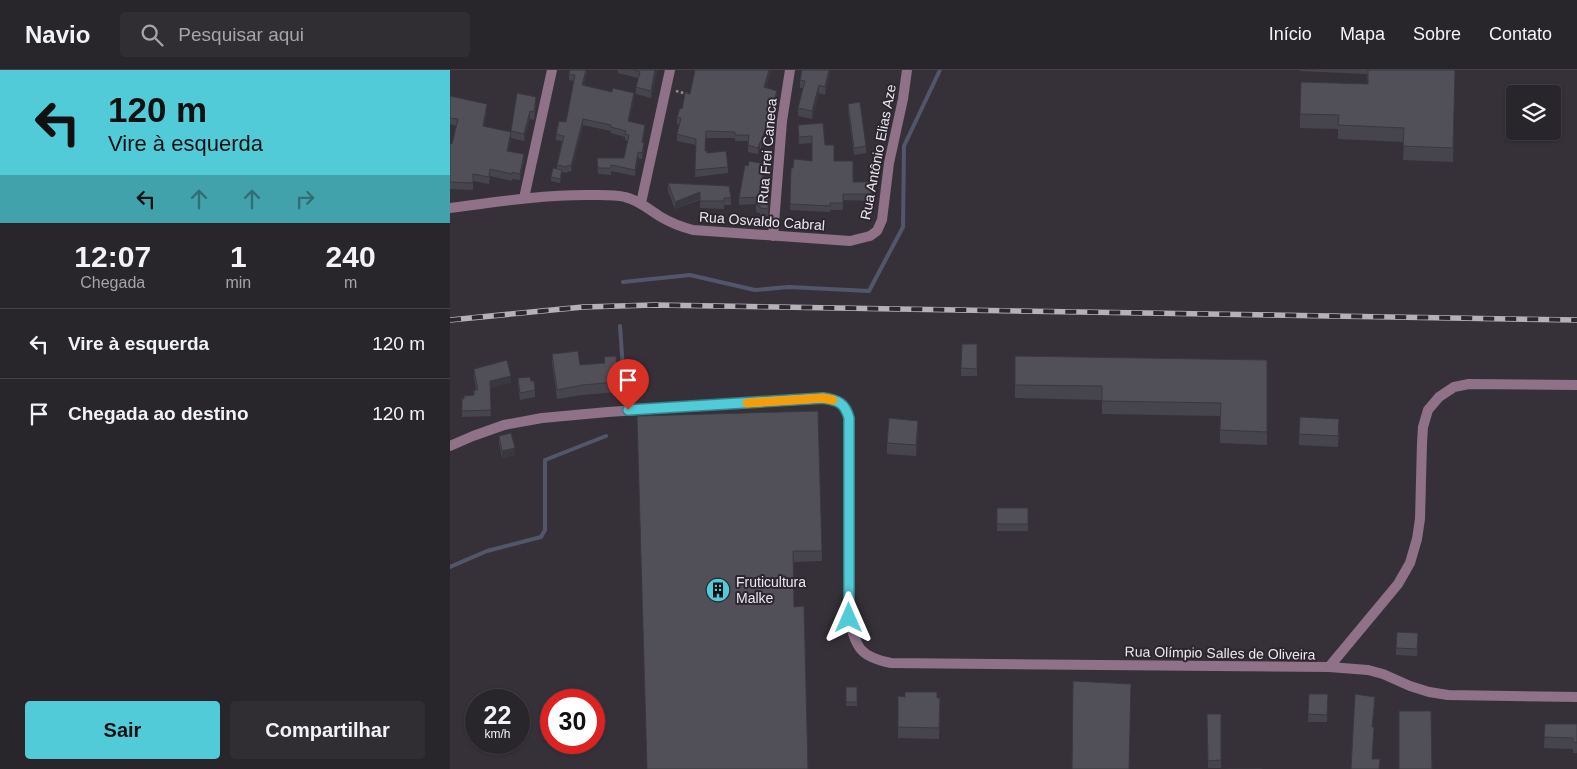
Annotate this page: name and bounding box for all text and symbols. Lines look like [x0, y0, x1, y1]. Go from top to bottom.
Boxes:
search box [120, 12, 470, 57]
text: Navio [25, 21, 90, 48]
icon: search [138, 21, 166, 49]
text: Pesquisar aqui [178, 24, 304, 45]
text: Início [1269, 24, 1312, 44]
text: Mapa [1340, 24, 1385, 44]
text: Sobre [1413, 24, 1461, 44]
text: Contato [1489, 24, 1552, 44]
street label: Rua Antônio Elias Aze [857, 83, 899, 221]
map controls [1506, 85, 1561, 140]
button: layers [1506, 85, 1561, 140]
icon: left [25, 90, 90, 155]
text: 120 m [108, 90, 207, 129]
street label: Rua Frei Caneca [754, 97, 780, 204]
text: Vire à esquerda [108, 131, 263, 156]
icon: left [132, 185, 160, 213]
icon: ahead [185, 185, 213, 213]
icon: ahead [238, 185, 266, 213]
icon: right [291, 185, 319, 213]
street label: Rua Osvaldo Cabral [699, 209, 825, 233]
text: 12:07 [74, 240, 151, 273]
text: 1 [230, 240, 247, 273]
text: 240 [326, 240, 376, 273]
text: Chegada [80, 274, 145, 291]
text: min [225, 274, 251, 291]
text: m [344, 274, 357, 291]
icon: left [25, 330, 53, 358]
text: Vire à esquerda [68, 333, 209, 354]
text: 120 m [372, 333, 425, 354]
pin [607, 359, 649, 410]
icon: arrive [614, 366, 642, 394]
icon: arrive [25, 400, 53, 428]
text: Chegada ao destino [68, 403, 249, 424]
text: 120 m [372, 403, 425, 424]
place label: Fruticultura Malke [736, 574, 806, 606]
building icon: Fruticultura Malke [705, 577, 731, 603]
position arrow [822, 591, 874, 643]
street label: Rua Olímpio Salles de Oliveira [1125, 643, 1316, 663]
speed limit sign: 30 [540, 689, 605, 754]
button: Sair [25, 701, 220, 759]
button: Compartilhar [230, 701, 425, 759]
text: 22 [484, 701, 511, 729]
text: km/h [484, 727, 511, 741]

